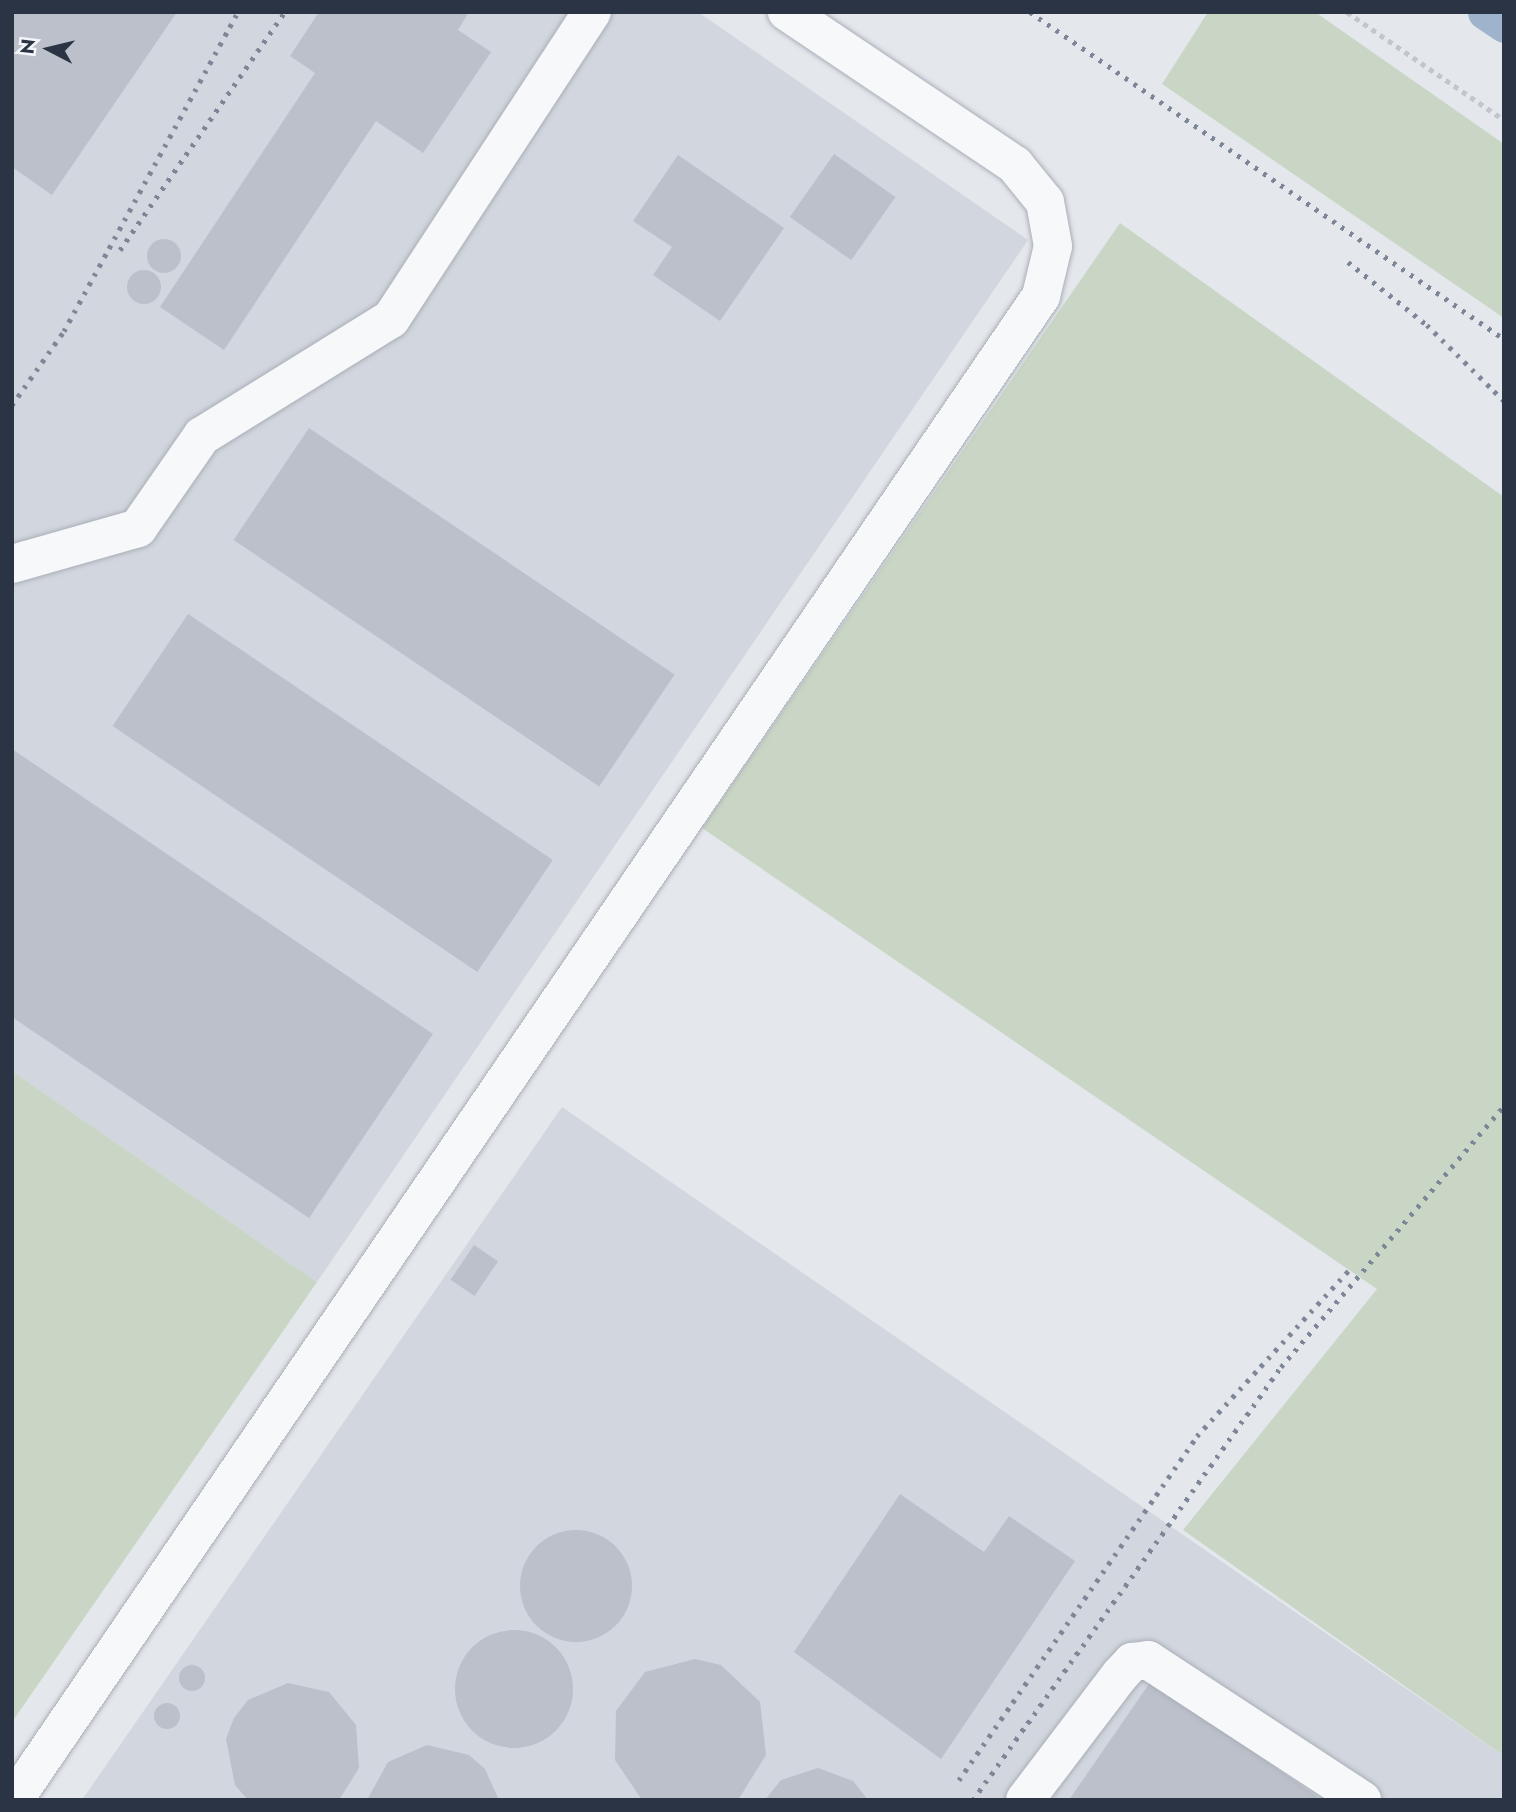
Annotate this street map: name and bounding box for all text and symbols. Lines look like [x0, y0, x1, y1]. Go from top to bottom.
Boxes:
north arrow [14, 14, 84, 84]
text: N [13, 37, 42, 56]

